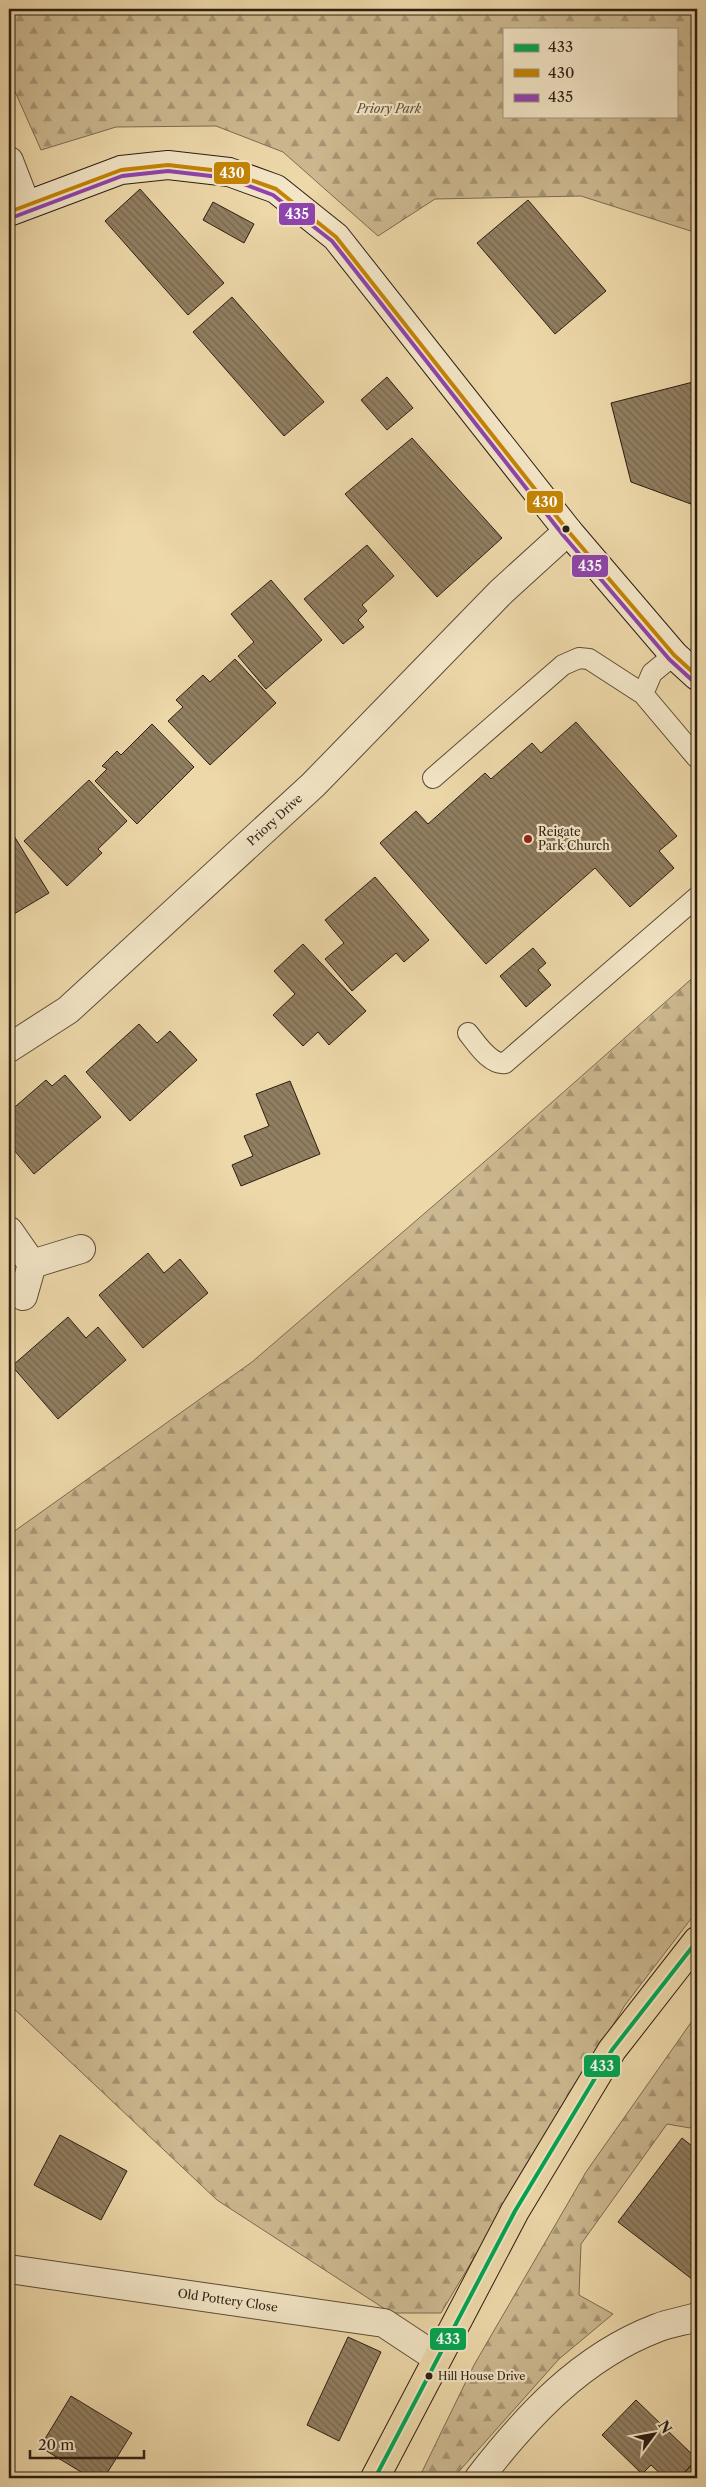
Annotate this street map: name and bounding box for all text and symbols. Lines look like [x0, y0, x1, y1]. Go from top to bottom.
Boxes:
legend [503, 28, 678, 118]
text: 433 [548, 37, 573, 56]
text: 430 [548, 63, 574, 82]
text: 435 [548, 87, 573, 106]
park label: Priory Park [356, 101, 422, 116]
line badge: 430 [213, 161, 251, 185]
text: 430 [219, 164, 245, 182]
line badge: 435 [278, 202, 316, 226]
text: 435 [285, 205, 309, 223]
line badge: 430 [526, 490, 564, 514]
text: 430 [532, 493, 558, 511]
unlabelled marker [561, 524, 571, 534]
line badge: 435 [571, 554, 609, 578]
text: 435 [578, 557, 602, 575]
street label: Priory Drive [244, 790, 305, 849]
place label: Reigate Park Church [538, 824, 610, 853]
marker: Reigate Park Church [522, 833, 534, 845]
line badge: 433 [583, 2054, 621, 2078]
text: 433 [590, 2057, 614, 2075]
street label: Old Pottery Close [177, 2285, 279, 2315]
line badge: 433 [429, 2327, 467, 2351]
text: 433 [436, 2330, 460, 2348]
place label: Hill House Drive [438, 2369, 525, 2383]
marker: Hill House Drive [424, 2371, 434, 2381]
north arrow [628, 2410, 678, 2460]
text: N [654, 2417, 676, 2437]
scale bar [30, 2427, 144, 2459]
text: 20 m [38, 2435, 74, 2454]

